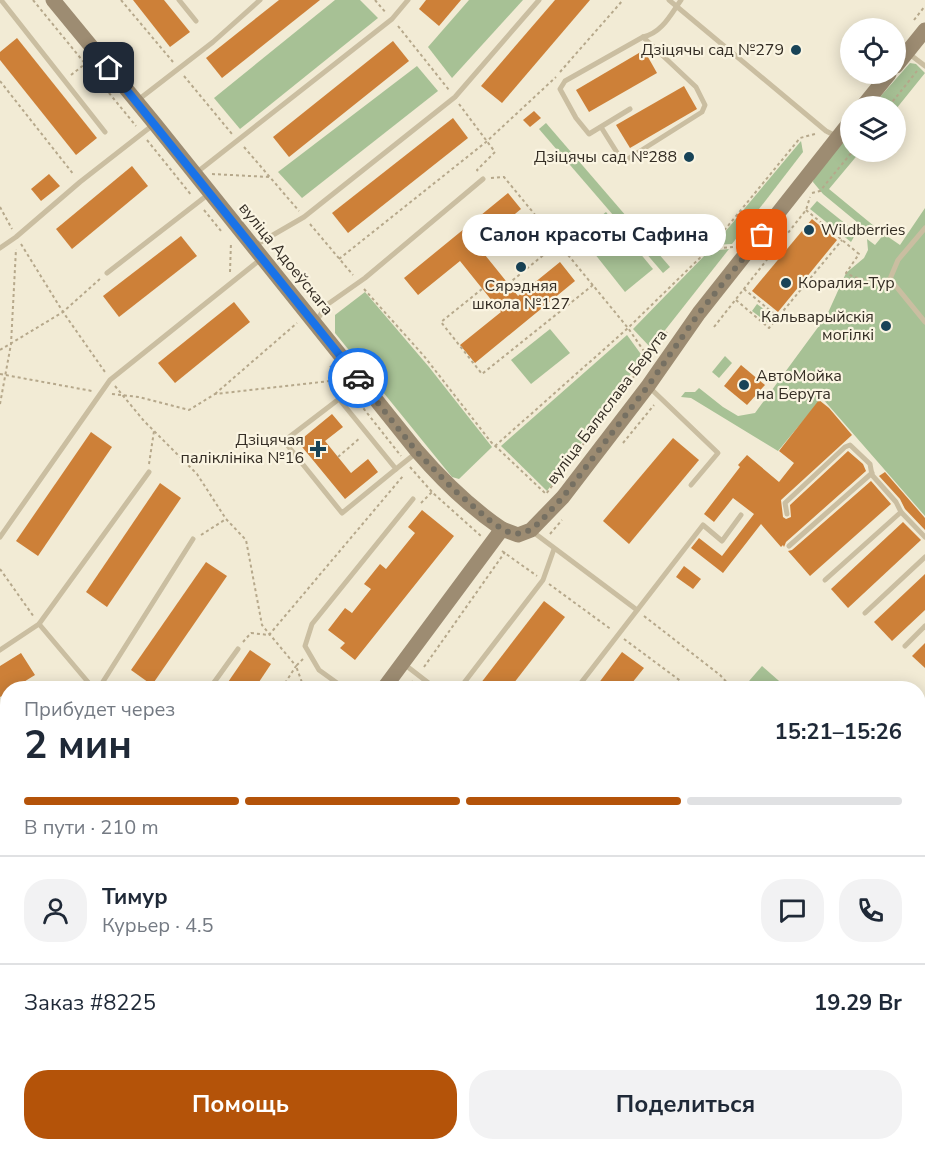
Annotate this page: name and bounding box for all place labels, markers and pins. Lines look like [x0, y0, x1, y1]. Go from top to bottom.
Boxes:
place label: Дзіцячы сад №279 [641, 39, 784, 61]
pin [83, 42, 134, 93]
marker: Дзіцячы сад №279 [789, 43, 803, 57]
place label: Дзіцячы сад №288 [534, 146, 677, 168]
marker: Дзіцячы сад №288 [682, 150, 696, 164]
pin [736, 209, 787, 260]
callout: Салон красоты Сафина [462, 214, 726, 256]
place label: Wildberries [821, 219, 906, 241]
marker: Wildberries [802, 223, 816, 237]
marker: Сярэдняя школа №127 [514, 260, 528, 274]
place label: Коралия-Тур [798, 272, 895, 294]
place label: Сярэдняя школа №127 [472, 275, 570, 315]
marker: Коралия-Тур [779, 276, 793, 290]
place label: Кальварыйскія могілкі [761, 306, 874, 346]
marker: Кальварыйскія могілкі [879, 319, 893, 333]
place label: АвтоМойка на Берута [756, 365, 842, 405]
marker: АвтоМойка на Берута [737, 378, 751, 392]
place label: Дзіцячая паліклініка №16 [181, 429, 304, 469]
marker: Дзіцячая паліклініка №16 [309, 440, 327, 458]

